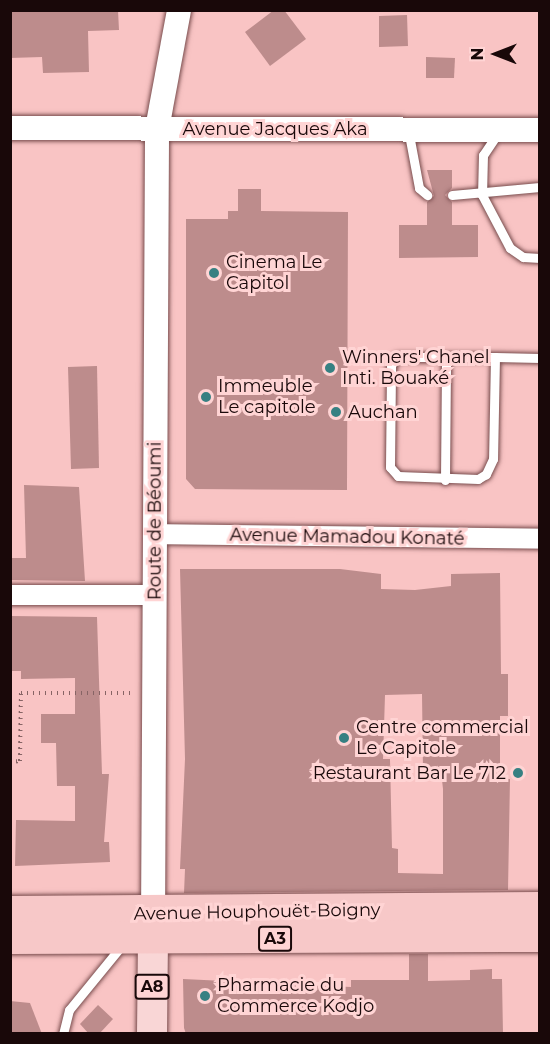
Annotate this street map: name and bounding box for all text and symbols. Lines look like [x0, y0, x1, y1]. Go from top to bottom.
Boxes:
north arrow [466, 24, 526, 84]
text: N [468, 48, 487, 60]
street label: Avenue Jacques Aka [182, 118, 368, 140]
place label: Cinema Le Capitol [226, 252, 322, 294]
marker: Cinema Le Capitol [207, 266, 221, 280]
place label: Winners' Chanel Inti. Bouaké [342, 347, 489, 389]
marker: Winners' Chanel Inti. Bouaké [323, 361, 337, 375]
place label: Immeuble Le capitole [218, 376, 316, 418]
marker: Immeuble Le capitole [199, 390, 213, 404]
place label: Auchan [348, 401, 418, 423]
marker: Auchan [329, 405, 343, 419]
street label: Route de Béoumi [144, 442, 166, 600]
street label: Avenue Mamadou Konaté [229, 524, 465, 550]
place label: Centre commercial Le Capitole [356, 717, 529, 760]
marker: Centre commercial Le Capitole [337, 731, 351, 745]
place label: Restaurant Bar Le 712 [313, 762, 506, 784]
marker: Restaurant Bar Le 712 [511, 766, 525, 780]
street label: Avenue Houphouët-Boigny [133, 899, 381, 925]
road number: A3 [257, 926, 293, 952]
road number: A8 [134, 974, 170, 1000]
place label: Pharmacie du Commerce Kodjo [217, 975, 374, 1018]
marker: Pharmacie du Commerce Kodjo [198, 989, 212, 1003]

